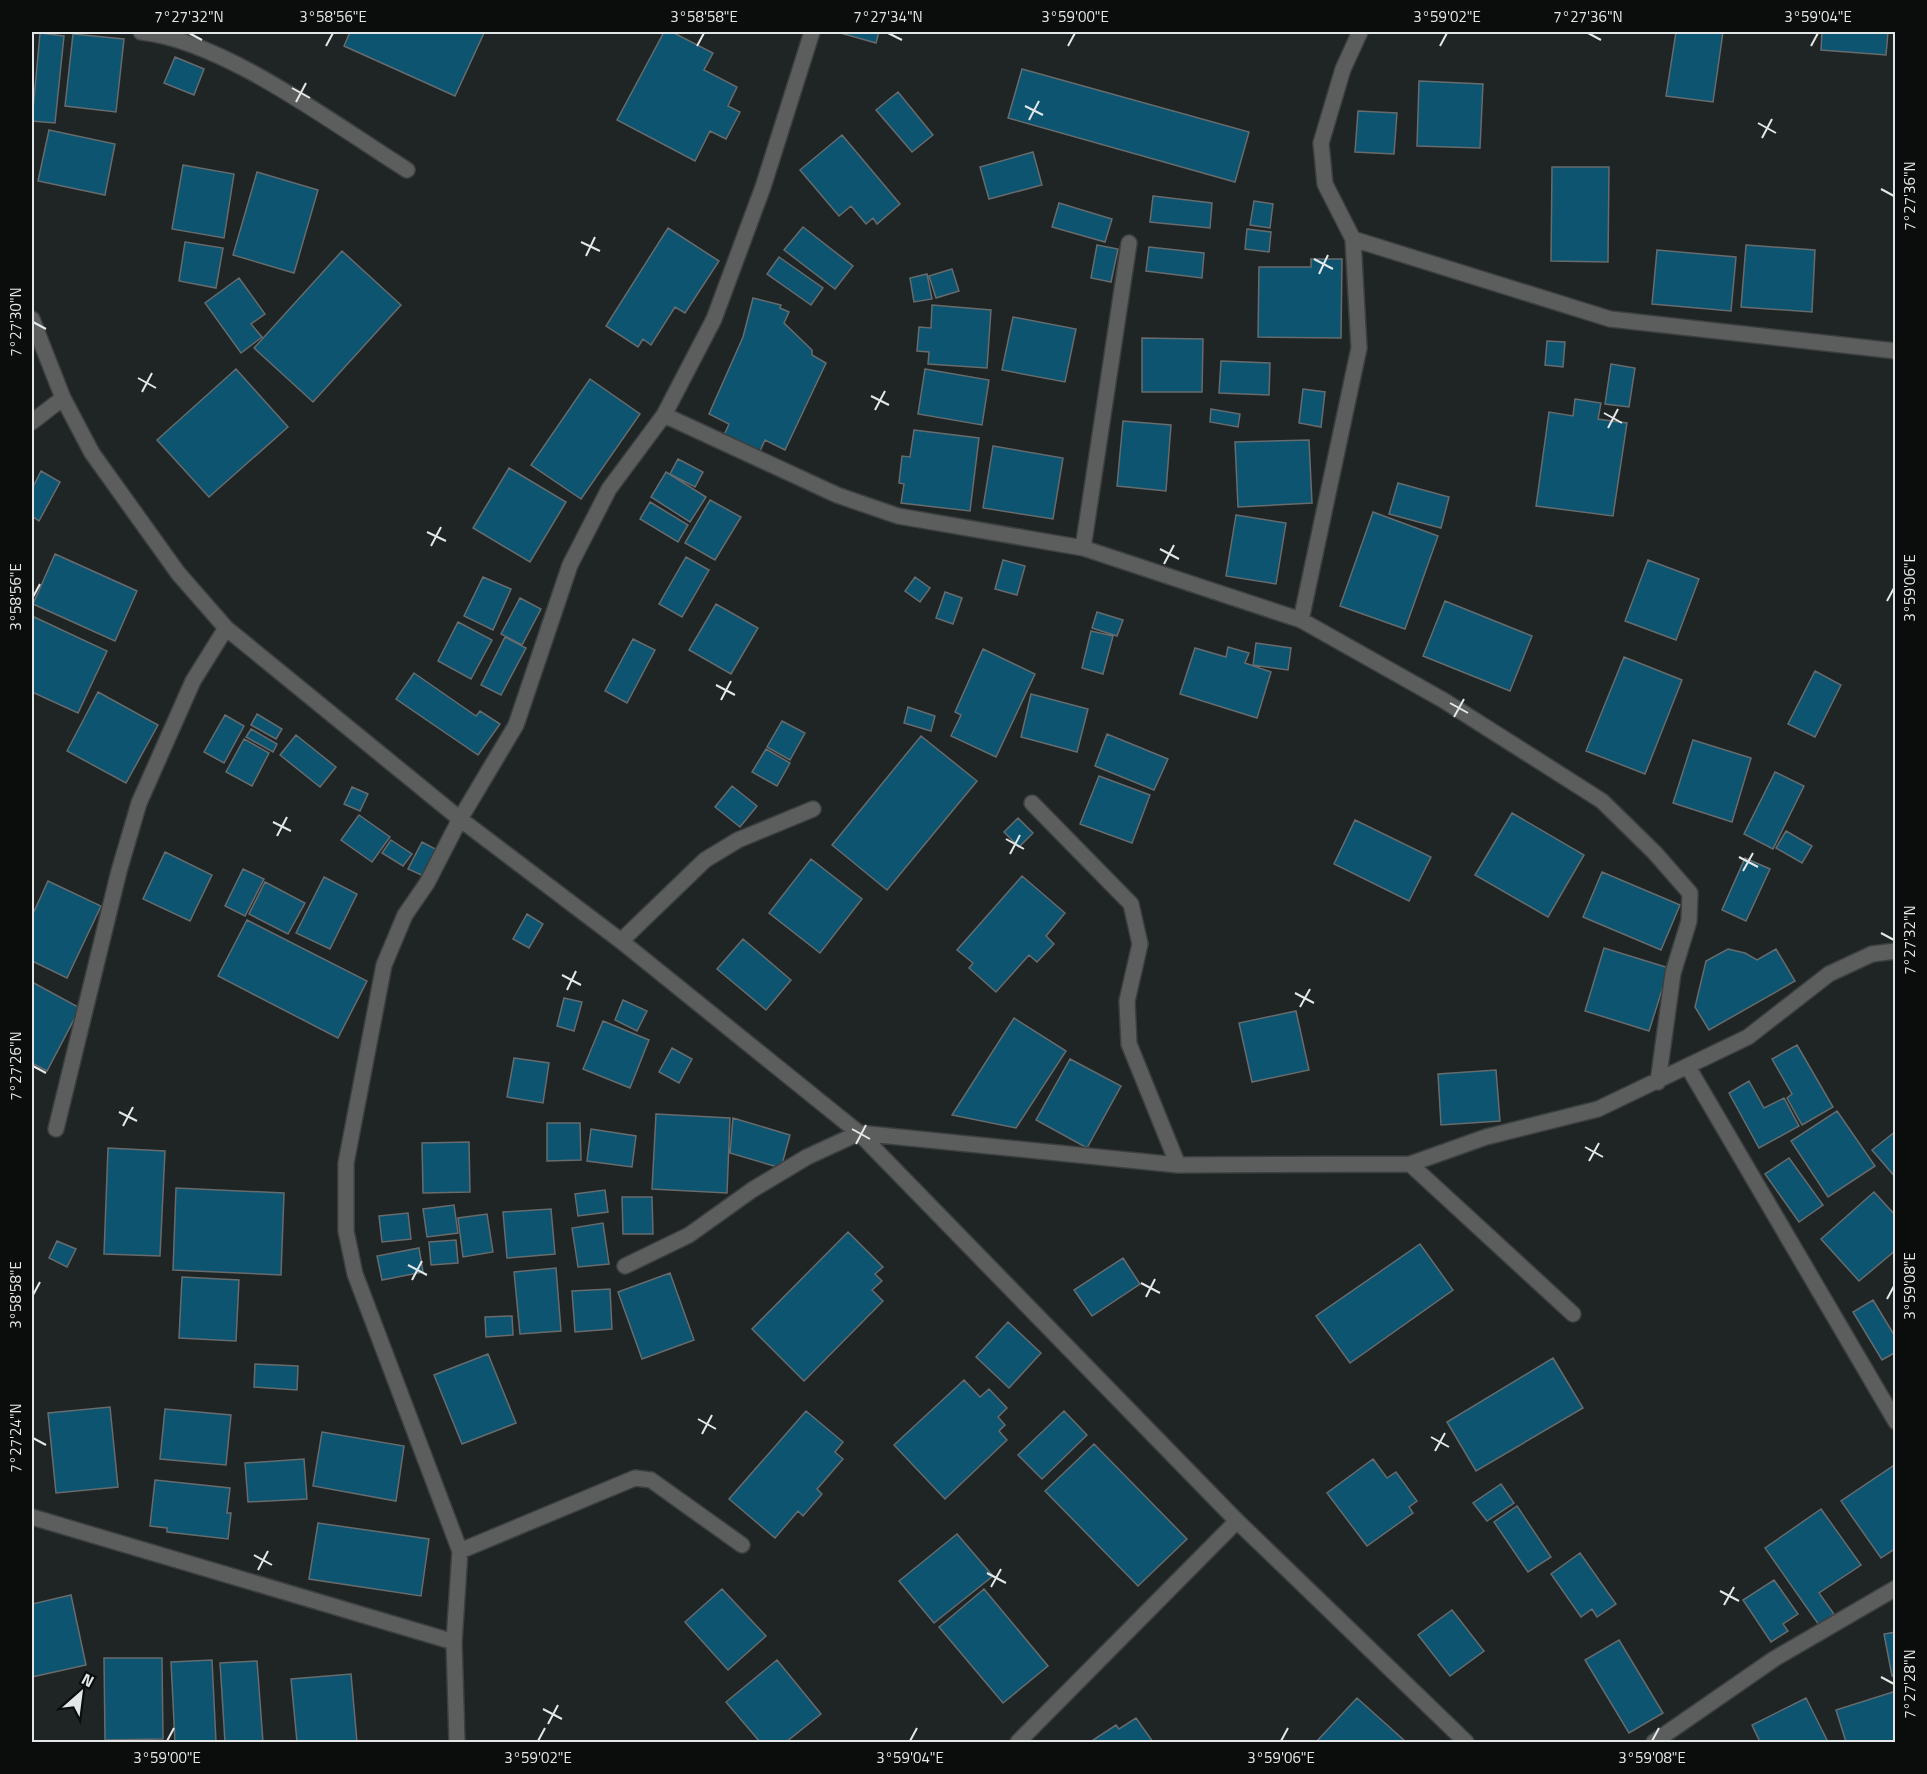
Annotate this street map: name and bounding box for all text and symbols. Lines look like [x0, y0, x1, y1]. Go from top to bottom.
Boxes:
text: 7°27'32"N [154, 5, 224, 28]
text: 3°58'56"E [299, 5, 367, 28]
text: 3°58'58"E [670, 5, 738, 28]
text: 7°27'34"N [853, 5, 923, 28]
text: 3°59'00"E [1041, 5, 1109, 28]
text: 3°59'02"E [1413, 5, 1481, 28]
text: 7°27'36"N [1553, 5, 1623, 28]
text: 3°59'04"E [1784, 5, 1852, 28]
text: 7°27'36"N [1898, 161, 1921, 231]
text: 7°27'30"N [4, 287, 27, 357]
text: 3°59'06"E [1898, 554, 1921, 622]
text: 3°58'56"E [4, 563, 27, 631]
text: 7°27'32"N [1898, 905, 1921, 975]
text: 7°27'26"N [4, 1031, 27, 1101]
text: 3°59'08"E [1898, 1252, 1921, 1320]
text: 3°58'58"E [4, 1261, 27, 1329]
text: 7°27'24"N [4, 1403, 27, 1473]
text: 7°27'28"N [1898, 1649, 1921, 1719]
north arrow [51, 1663, 111, 1723]
text: N [78, 1667, 99, 1693]
text: 3°59'00"E [133, 1746, 201, 1769]
text: 3°59'02"E [504, 1746, 572, 1769]
text: 3°59'04"E [876, 1746, 944, 1769]
text: 3°59'06"E [1247, 1746, 1315, 1769]
text: 3°59'08"E [1618, 1746, 1686, 1769]

